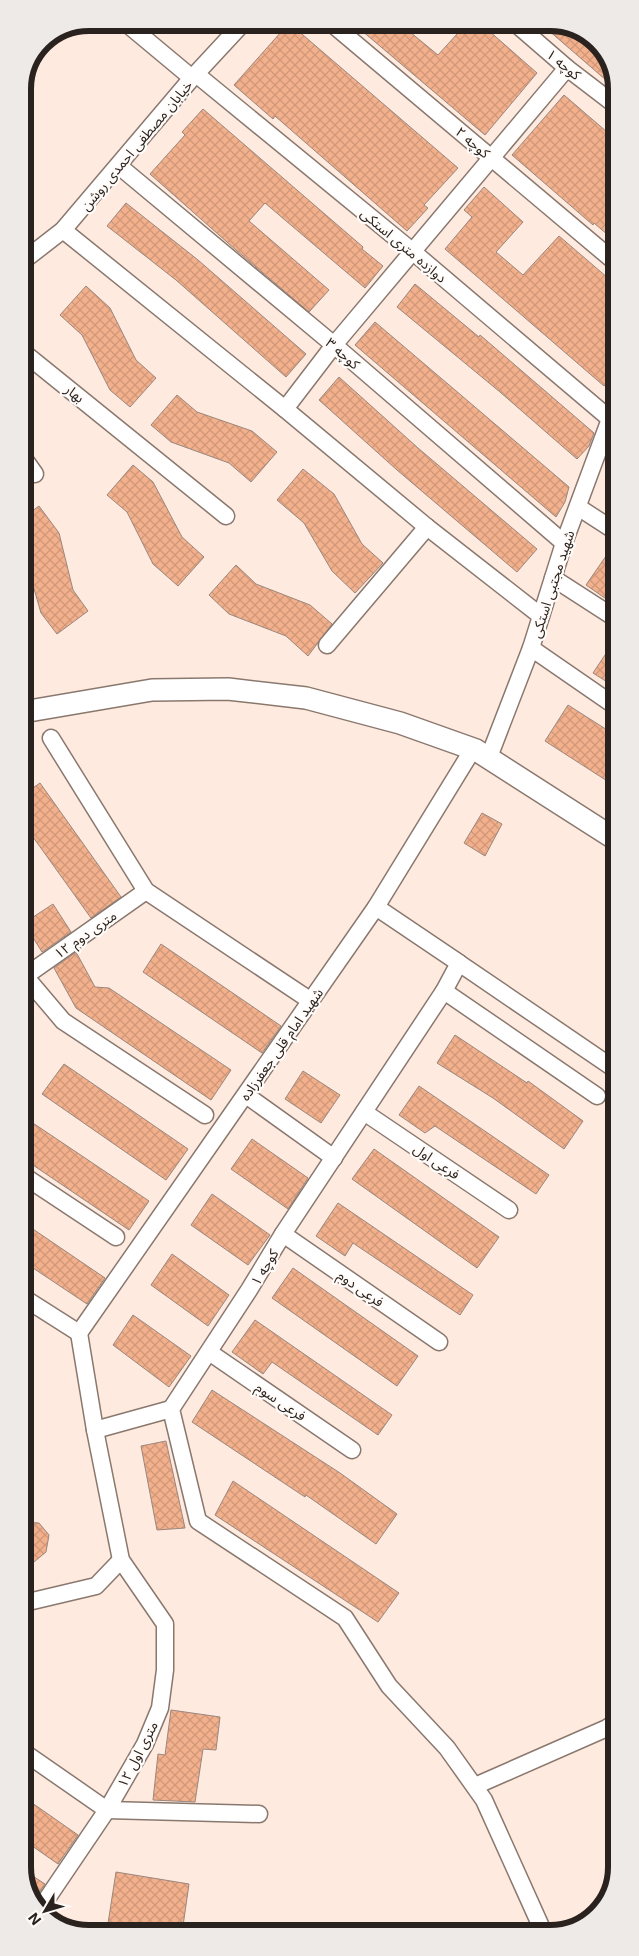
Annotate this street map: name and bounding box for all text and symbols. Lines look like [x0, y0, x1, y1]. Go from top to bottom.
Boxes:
street label: کوچه ۱ [542, 45, 585, 85]
street label: خیابان مصطفی احمدی روشن [76, 76, 196, 214]
street label: کوچه ۲ [451, 123, 494, 163]
street label: دوازده متری استکی [357, 204, 451, 287]
street label: کوچه ۳ [321, 334, 364, 374]
street label: بهار [60, 380, 88, 407]
street label: شهید مجتبی استکی [527, 528, 578, 640]
street label: ۱۲ متری دوم [50, 906, 121, 964]
street label: شهید امام قلی جعفرزاده [236, 985, 329, 1105]
street label: فرعی اول [410, 1139, 463, 1183]
street label: کوچه ۱ [247, 1246, 283, 1289]
street label: فرعی دوم [333, 1266, 387, 1312]
street label: فرعی سوم [251, 1378, 309, 1427]
street label: ۱۲ متری اول [113, 1718, 162, 1790]
north arrow [20, 1886, 70, 1936]
text: N [24, 1910, 44, 1929]

